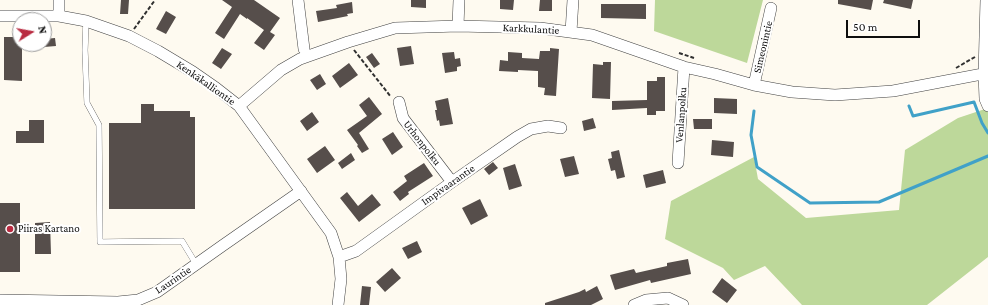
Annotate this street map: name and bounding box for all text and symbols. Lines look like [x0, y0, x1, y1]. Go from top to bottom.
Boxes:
north arrow [12, 12, 52, 52]
scale bar [848, 12, 922, 38]
street label: Simeonintie [751, 20, 775, 74]
text: 50 m [853, 20, 877, 34]
street label: Karkkulantie [502, 21, 560, 37]
text: N [36, 25, 49, 35]
street label: Kenkäkalliontie [174, 58, 238, 108]
street label: Venlanpolku [672, 87, 690, 143]
street label: Urhonpolku [400, 118, 444, 168]
street label: Impivaarantie [419, 162, 477, 208]
place label: Piiras Kartano [18, 222, 80, 236]
marker: Piiras Kartano [5, 224, 15, 234]
street label: Laurintie [153, 263, 193, 297]

